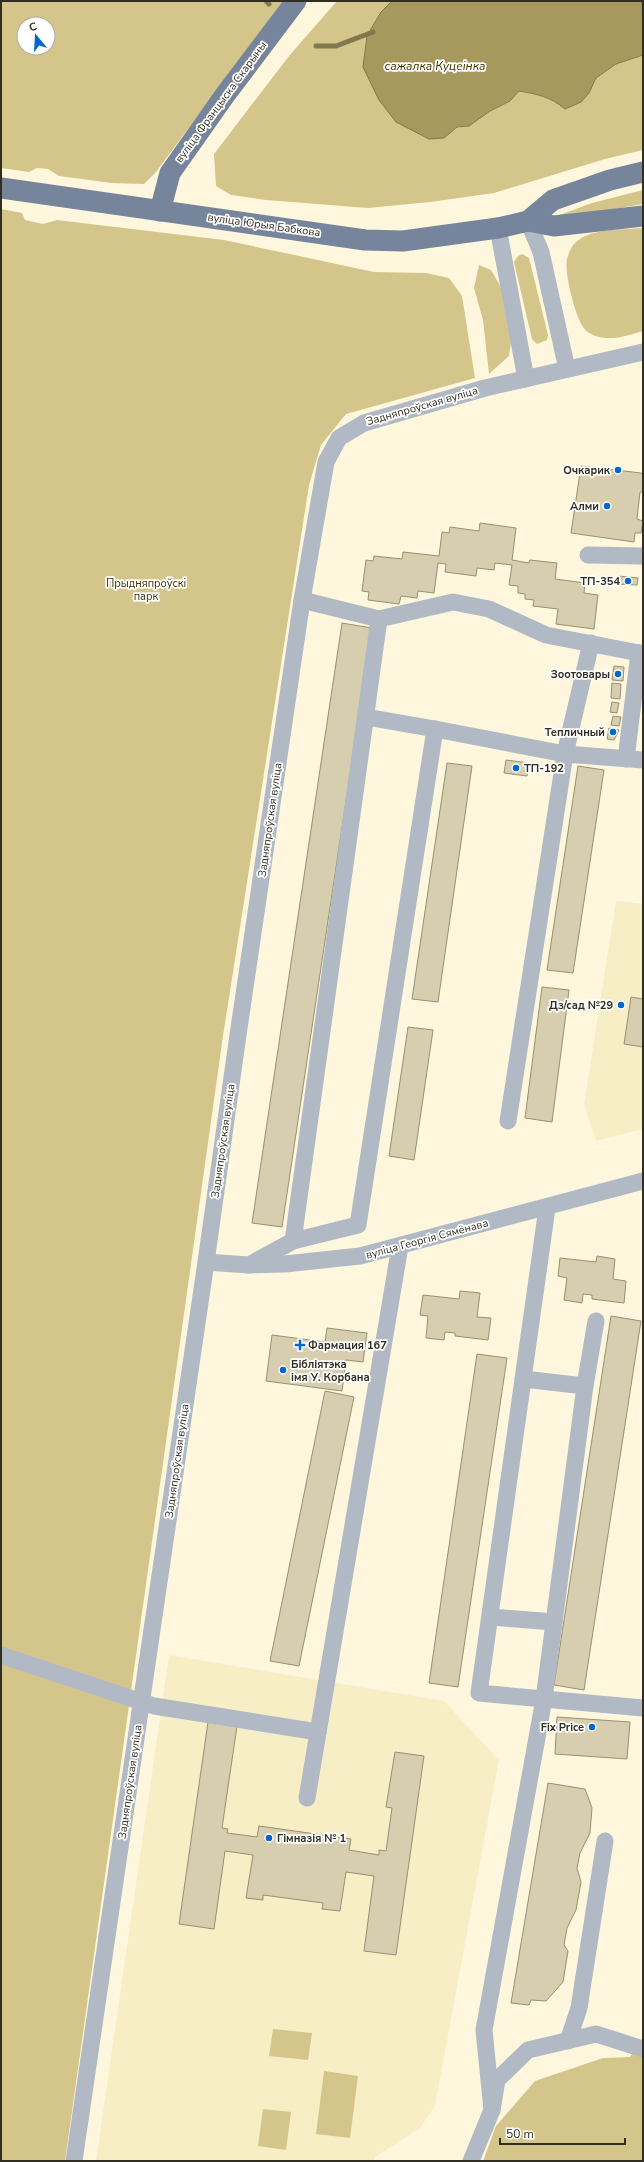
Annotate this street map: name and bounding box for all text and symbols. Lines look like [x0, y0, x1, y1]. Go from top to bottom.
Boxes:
north arrow [16, 16, 56, 56]
text: С [27, 19, 39, 35]
street label: вуліца Францыска Скарыны [172, 38, 270, 166]
water label: сажалка Куцеінка [385, 58, 485, 74]
street label: вуліца Юрыя Бабкова [207, 210, 321, 240]
street label: Задняпроўская вуліца [365, 383, 480, 429]
place label: Очкарик [563, 463, 611, 478]
marker: Очкарик [613, 465, 623, 475]
place label: Алми [570, 499, 599, 514]
marker: Алми [602, 501, 612, 511]
place label: ТП-354 [580, 574, 620, 589]
park label: Прыдняпроўскі парк [106, 576, 186, 604]
marker: ТП-354 [623, 576, 633, 586]
place label: Зоотовары [551, 667, 610, 682]
marker: Зоотовары [613, 669, 623, 679]
place label: Тепличный [545, 725, 605, 740]
marker: Тепличный [608, 727, 618, 737]
place label: ТП-192 [524, 761, 564, 776]
street label: Задняпроўская вуліца [255, 762, 285, 878]
marker: ТП-192 [511, 763, 521, 773]
place label: Дз/сад №29 [549, 998, 613, 1013]
marker: Дз/сад №29 [616, 1000, 626, 1010]
street label: Задняпроўская вуліца [208, 1083, 238, 1199]
street label: вуліца Георгія Сямёнава [364, 1215, 490, 1263]
place label: Фармация 167 [308, 1338, 387, 1353]
marker: Фармация 167 [295, 1340, 305, 1350]
place label: Бібліятэка імя У. Корбана [291, 1357, 370, 1385]
marker: Бібліятэка імя У. Корбана [278, 1365, 288, 1375]
street label: Задняпроўская вуліца [162, 1403, 192, 1519]
place label: Fix Price [541, 1720, 584, 1735]
marker: Fix Price [587, 1722, 597, 1732]
street label: Задняпроўская вуліца [115, 1724, 145, 1840]
place label: Гімназія № 1 [277, 1831, 346, 1846]
marker: Гімназія № 1 [264, 1833, 274, 1843]
scale bar [500, 2120, 625, 2146]
text: 50 m [506, 2126, 534, 2142]

